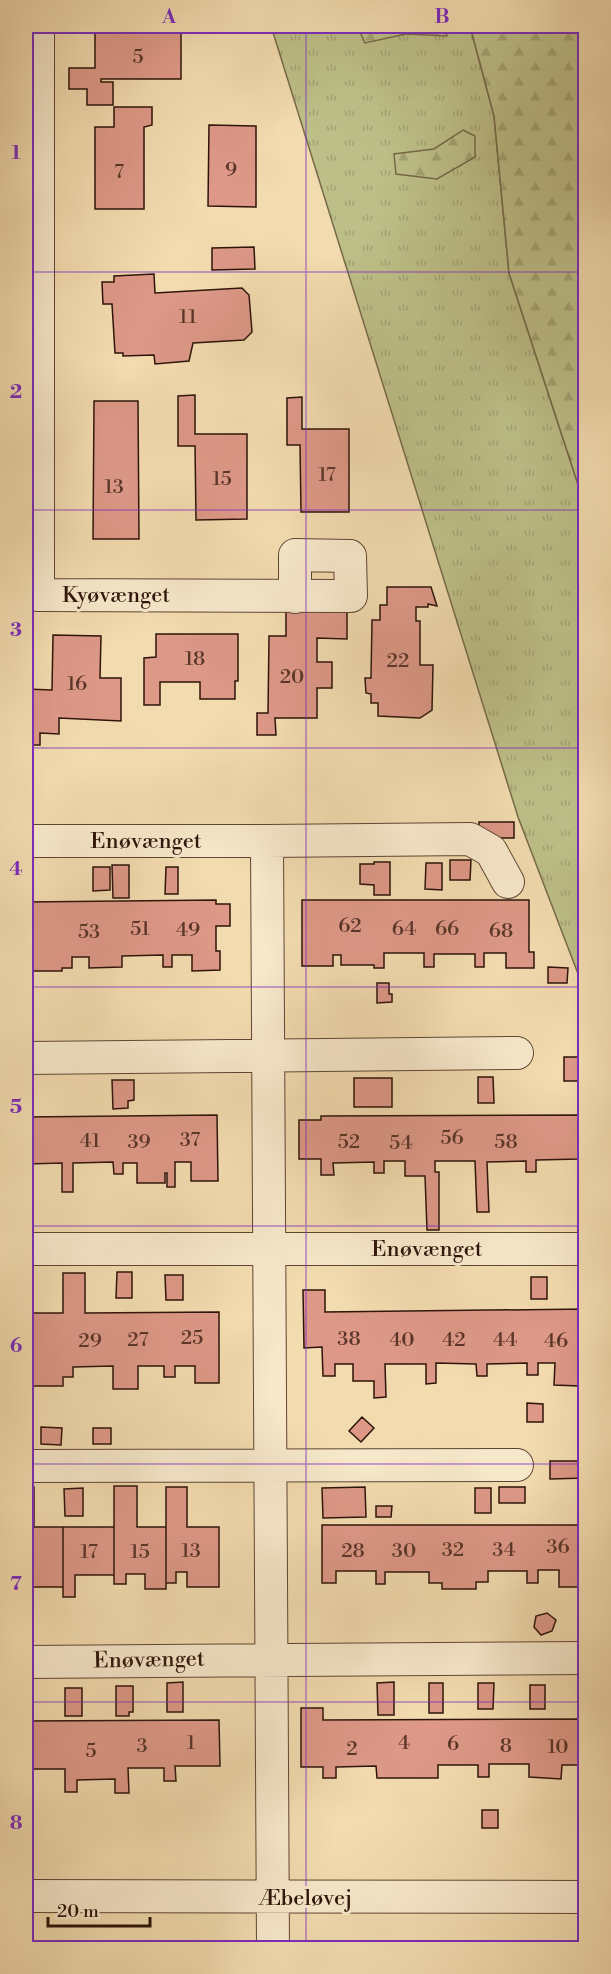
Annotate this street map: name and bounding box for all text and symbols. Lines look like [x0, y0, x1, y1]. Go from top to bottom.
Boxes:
text: A [161, 5, 177, 30]
text: B [434, 5, 450, 30]
house number: 5 [132, 45, 144, 70]
text: 1 [11, 141, 21, 166]
house number: 9 [225, 158, 237, 183]
house number: 7 [114, 160, 124, 185]
house number: 11 [179, 305, 197, 330]
text: 2 [10, 380, 22, 405]
house number: 17 [318, 463, 336, 488]
house number: 15 [212, 467, 232, 492]
house number: 13 [104, 475, 124, 500]
street label: Kyøvænget [62, 582, 170, 609]
text: 3 [10, 618, 22, 643]
house number: 18 [185, 647, 205, 672]
house number: 22 [387, 649, 409, 674]
house number: 20 [280, 665, 304, 690]
house number: 16 [67, 672, 87, 697]
street label: Enøvænget [90, 828, 202, 855]
text: 4 [9, 857, 23, 882]
house number: 62 [338, 914, 362, 939]
house number: 51 [130, 917, 150, 942]
house number: 64 [392, 917, 416, 942]
house number: 66 [435, 917, 459, 942]
house number: 49 [176, 918, 200, 943]
house number: 68 [489, 919, 513, 944]
house number: 53 [78, 920, 100, 945]
text: 5 [10, 1095, 22, 1120]
house number: 56 [440, 1126, 464, 1151]
house number: 37 [180, 1128, 200, 1153]
house number: 41 [80, 1129, 101, 1154]
house number: 39 [127, 1130, 151, 1155]
house number: 52 [338, 1130, 360, 1155]
house number: 58 [494, 1130, 518, 1155]
house number: 54 [389, 1131, 413, 1156]
street label: Enøvænget [371, 1236, 483, 1263]
house number: 25 [181, 1326, 203, 1351]
house number: 38 [337, 1327, 361, 1352]
house number: 27 [127, 1328, 149, 1353]
house number: 40 [389, 1328, 415, 1353]
house number: 42 [442, 1328, 466, 1353]
house number: 44 [493, 1328, 517, 1353]
house number: 29 [78, 1329, 102, 1354]
house number: 46 [544, 1329, 568, 1354]
text: 6 [10, 1334, 23, 1359]
house number: 36 [546, 1535, 570, 1560]
house number: 32 [442, 1538, 464, 1563]
house number: 34 [492, 1538, 516, 1563]
house number: 13 [181, 1539, 201, 1564]
house number: 28 [341, 1539, 365, 1564]
house number: 30 [392, 1539, 416, 1564]
house number: 17 [80, 1540, 98, 1565]
house number: 15 [130, 1540, 150, 1565]
text: 7 [10, 1572, 22, 1597]
street label: Enøvænget [93, 1646, 205, 1674]
house number: 1 [187, 1731, 196, 1756]
house number: 4 [398, 1731, 410, 1756]
house number: 6 [447, 1732, 459, 1757]
house number: 3 [136, 1734, 148, 1759]
house number: 8 [500, 1734, 512, 1759]
house number: 10 [547, 1735, 569, 1760]
house number: 2 [346, 1737, 358, 1762]
house number: 5 [85, 1739, 97, 1764]
text: 8 [10, 1811, 23, 1836]
street label: Æbeløvej [258, 1885, 352, 1912]
scale bar [48, 1890, 150, 1928]
text: 20 m [57, 1900, 99, 1923]

